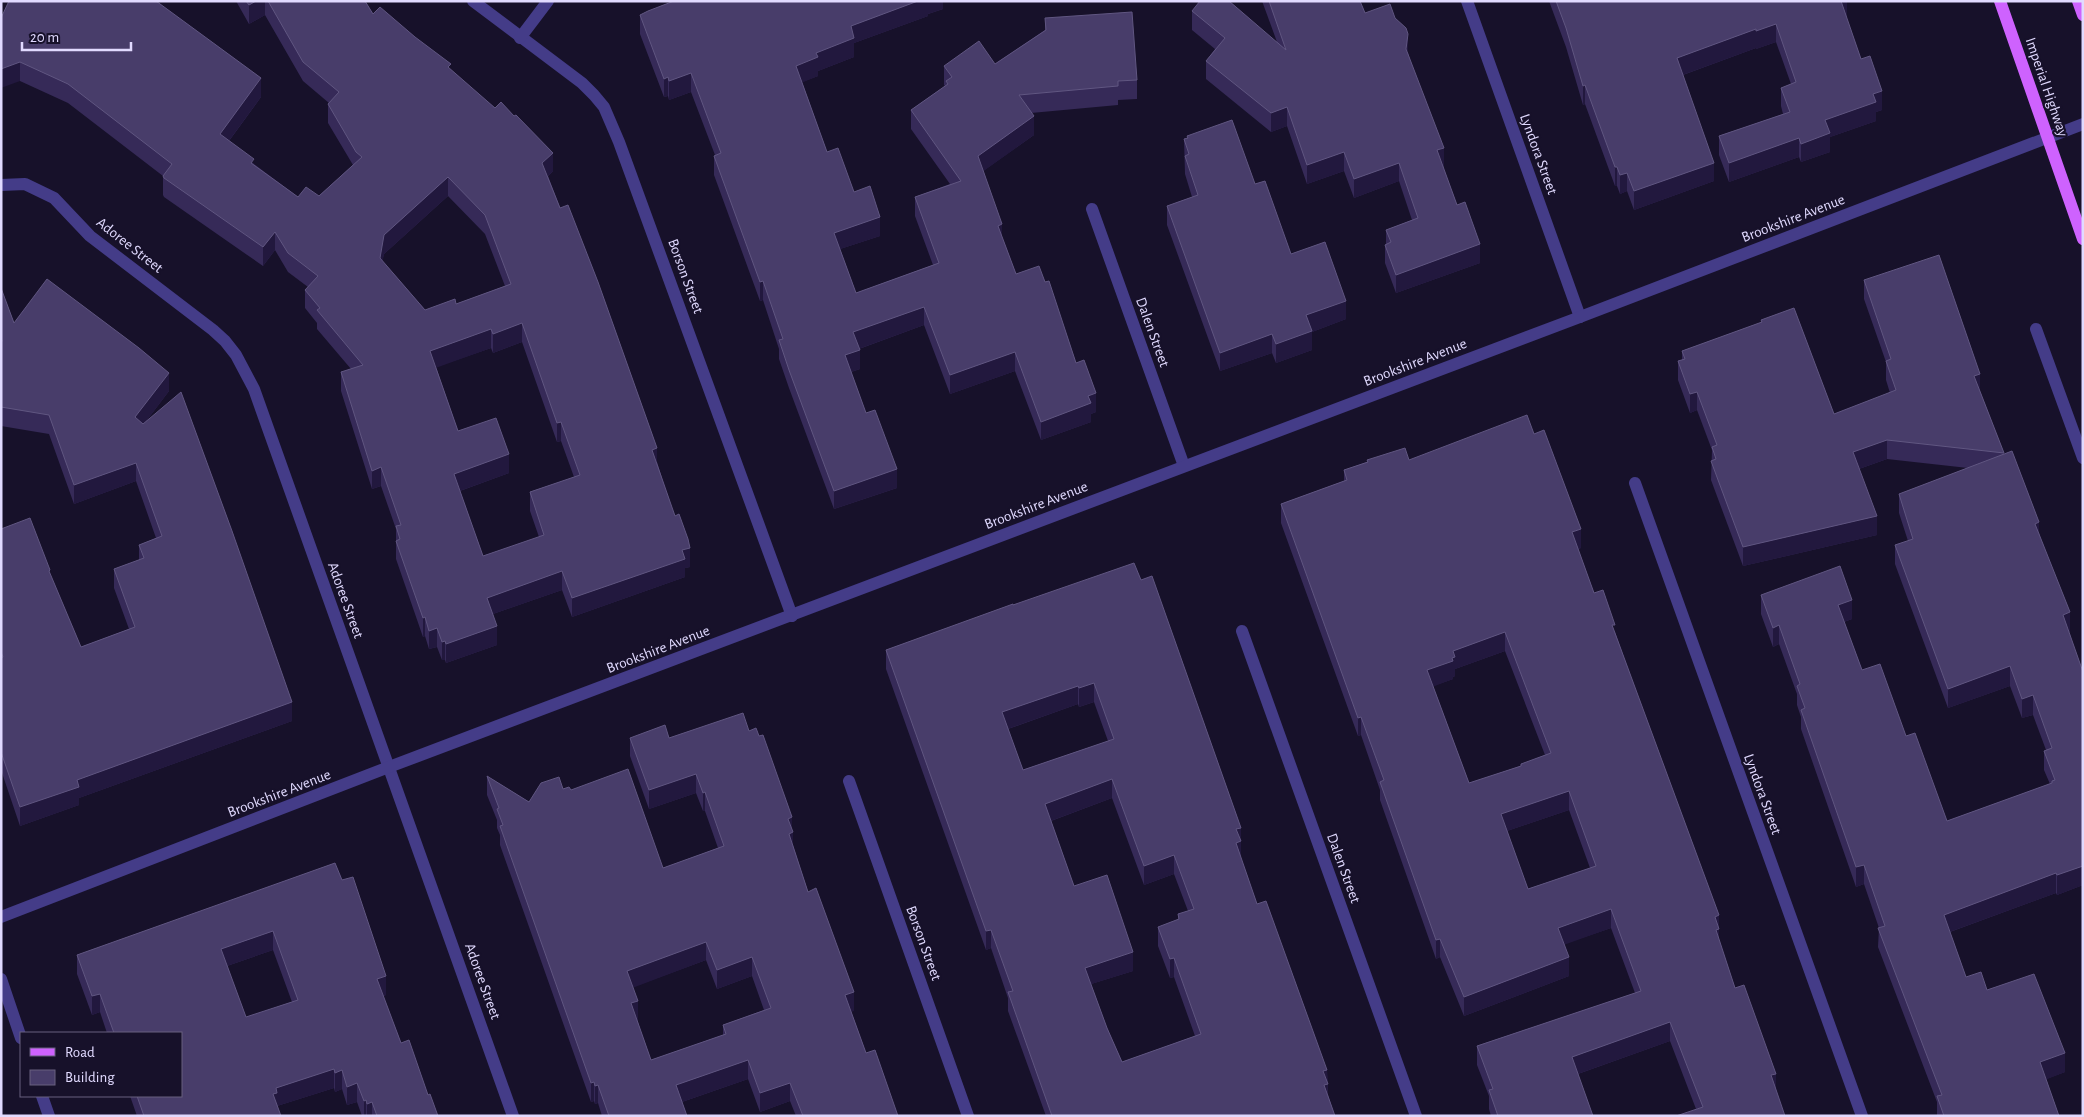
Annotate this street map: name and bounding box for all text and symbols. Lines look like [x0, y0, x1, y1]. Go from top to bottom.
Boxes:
scale bar [22, 20, 131, 52]
text: 20 m [30, 30, 59, 45]
street label: Imperial Highway [2023, 36, 2071, 139]
street label: Lyndora Street [1517, 112, 1560, 197]
street label: Brookshire Avenue [1740, 192, 1847, 245]
street label: Adoree Street [94, 215, 166, 276]
street label: Borson Street [665, 237, 706, 316]
street label: Dalen Street [1133, 295, 1172, 369]
street label: Brookshire Avenue [1362, 336, 1469, 389]
street label: Brookshire Avenue [983, 479, 1090, 532]
street label: Adoree Street [325, 560, 366, 640]
street label: Brookshire Avenue [605, 623, 712, 676]
street label: Lyndora Street [1741, 752, 1784, 837]
street label: Brookshire Avenue [226, 767, 333, 820]
street label: Dalen Street [1324, 831, 1363, 905]
street label: Borson Street [903, 904, 944, 983]
street label: Adoree Street [462, 941, 503, 1021]
legend [20, 1032, 182, 1097]
text: Road [65, 1045, 95, 1060]
text: Building [65, 1070, 115, 1085]

